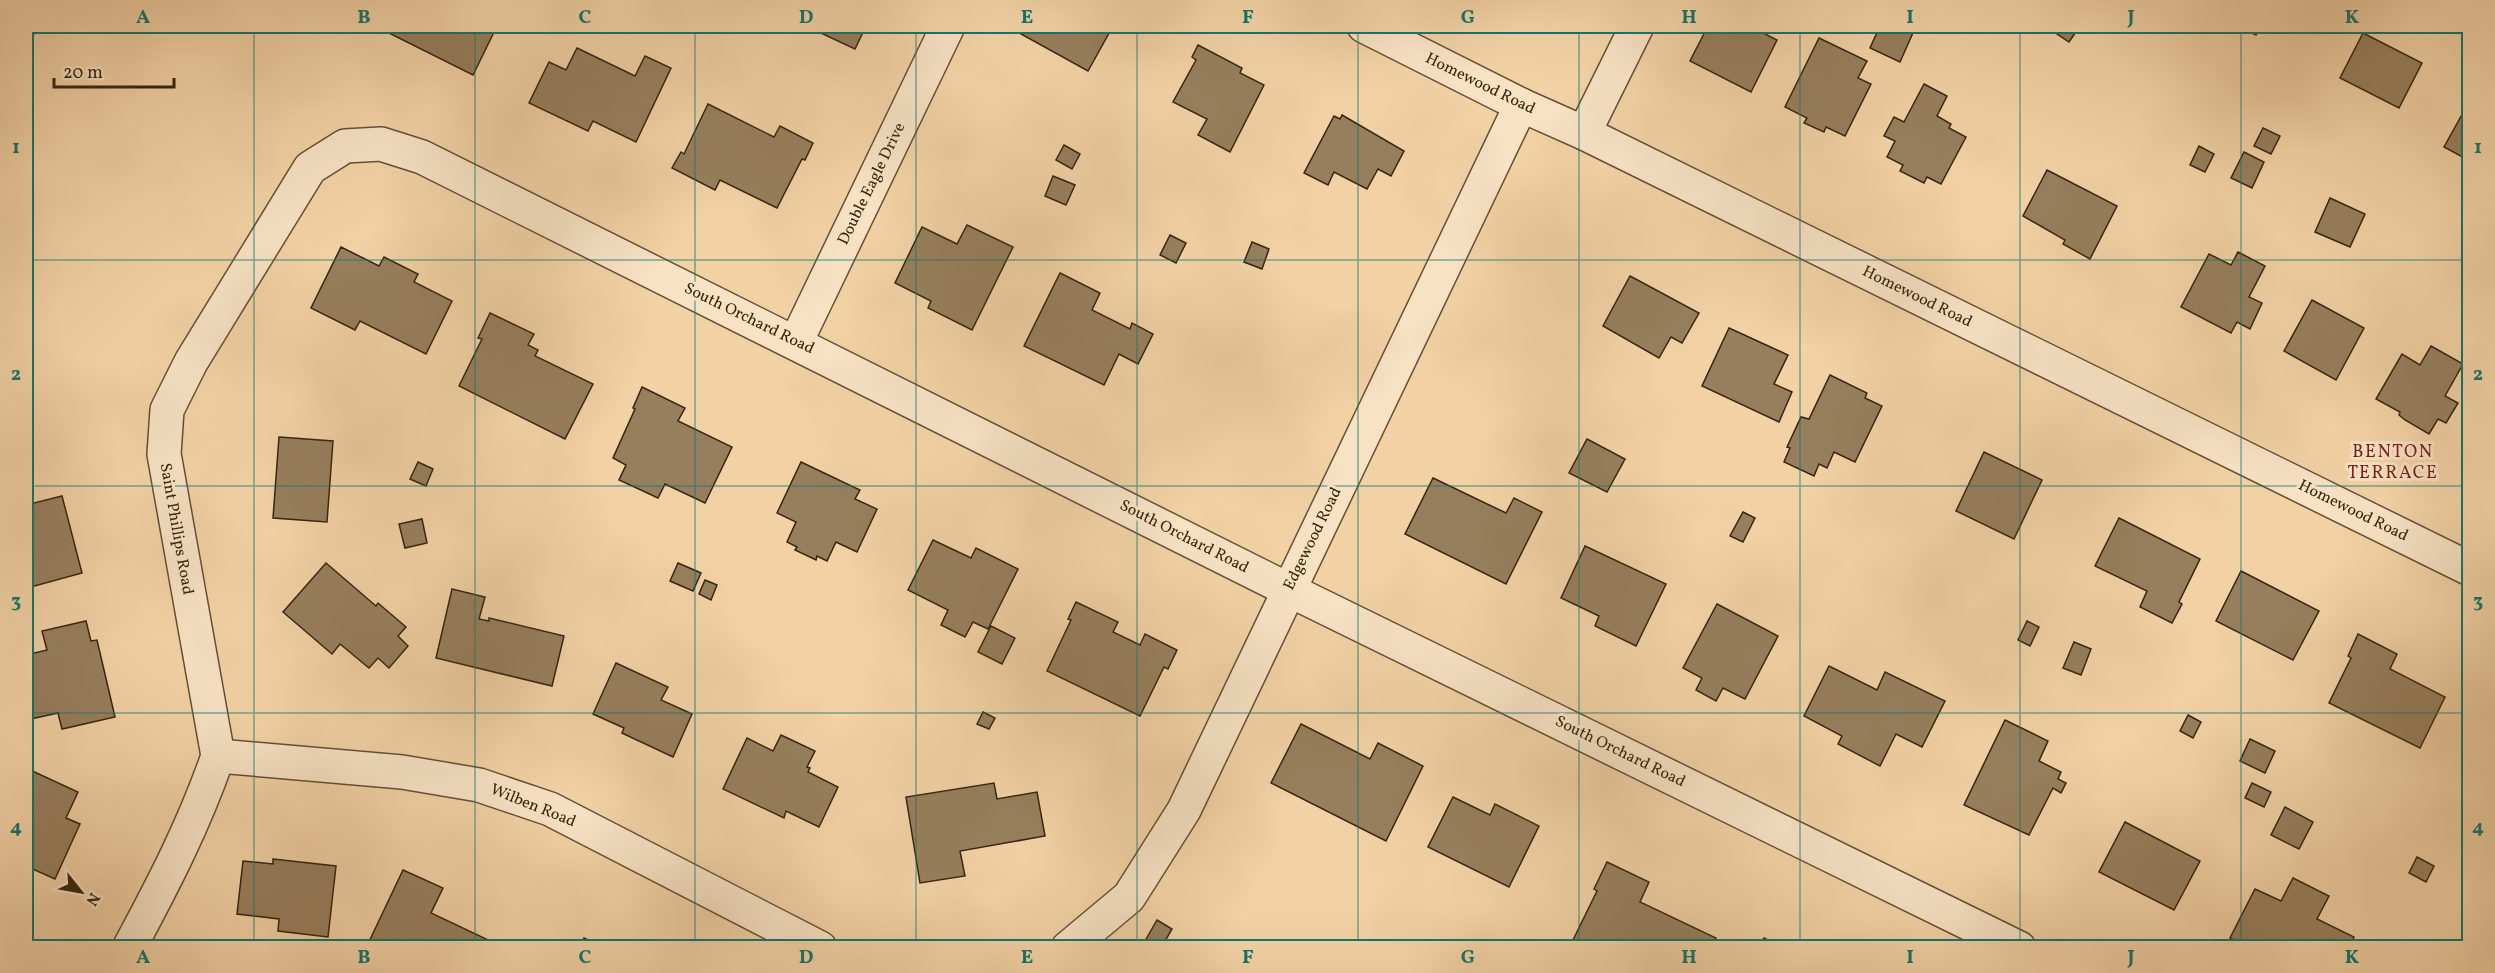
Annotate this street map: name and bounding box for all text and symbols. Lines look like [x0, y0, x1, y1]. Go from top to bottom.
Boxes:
text: A [136, 4, 150, 32]
text: B [357, 4, 371, 32]
text: C [579, 4, 592, 32]
text: D [799, 4, 813, 32]
text: E [1021, 4, 1033, 32]
text: F [1242, 4, 1254, 32]
text: G [1461, 4, 1475, 32]
text: H [1681, 4, 1697, 32]
text: I [1906, 4, 1914, 32]
text: J [2126, 4, 2135, 32]
text: K [2345, 4, 2360, 32]
street label: Homewood Road [1421, 48, 1539, 120]
scale bar [54, 51, 174, 89]
text: 20 m [63, 61, 103, 86]
street label: Double Eagle Drive [833, 119, 911, 249]
text: 1 [12, 134, 20, 162]
text: 1 [2474, 134, 2482, 162]
street label: Homewood Road [1858, 261, 1976, 333]
street label: South Orchard Road [680, 278, 818, 360]
text: 2 [11, 361, 21, 389]
text: 2 [2473, 361, 2483, 389]
district label: BENTON TERRACE [2348, 440, 2438, 486]
street label: Saint Phillips Road [154, 461, 198, 597]
street label: Homewood Road [2294, 475, 2412, 547]
street label: Edgewood Road [1279, 484, 1347, 594]
street label: South Orchard Road [1116, 495, 1252, 579]
text: 3 [11, 588, 21, 616]
text: 3 [2473, 588, 2483, 616]
street label: South Orchard Road [1551, 711, 1689, 793]
street label: Wilben Road [487, 779, 579, 833]
text: 4 [10, 814, 22, 842]
text: 4 [2472, 814, 2484, 842]
north arrow [51, 862, 111, 922]
text: N [80, 888, 105, 910]
text: A [136, 944, 150, 972]
text: B [357, 944, 371, 972]
text: C [579, 944, 592, 972]
text: D [799, 944, 813, 972]
text: E [1021, 944, 1033, 972]
text: F [1242, 944, 1254, 972]
text: G [1461, 944, 1475, 972]
text: H [1681, 944, 1697, 972]
text: I [1906, 944, 1914, 972]
text: J [2126, 944, 2135, 972]
text: K [2345, 944, 2360, 972]

